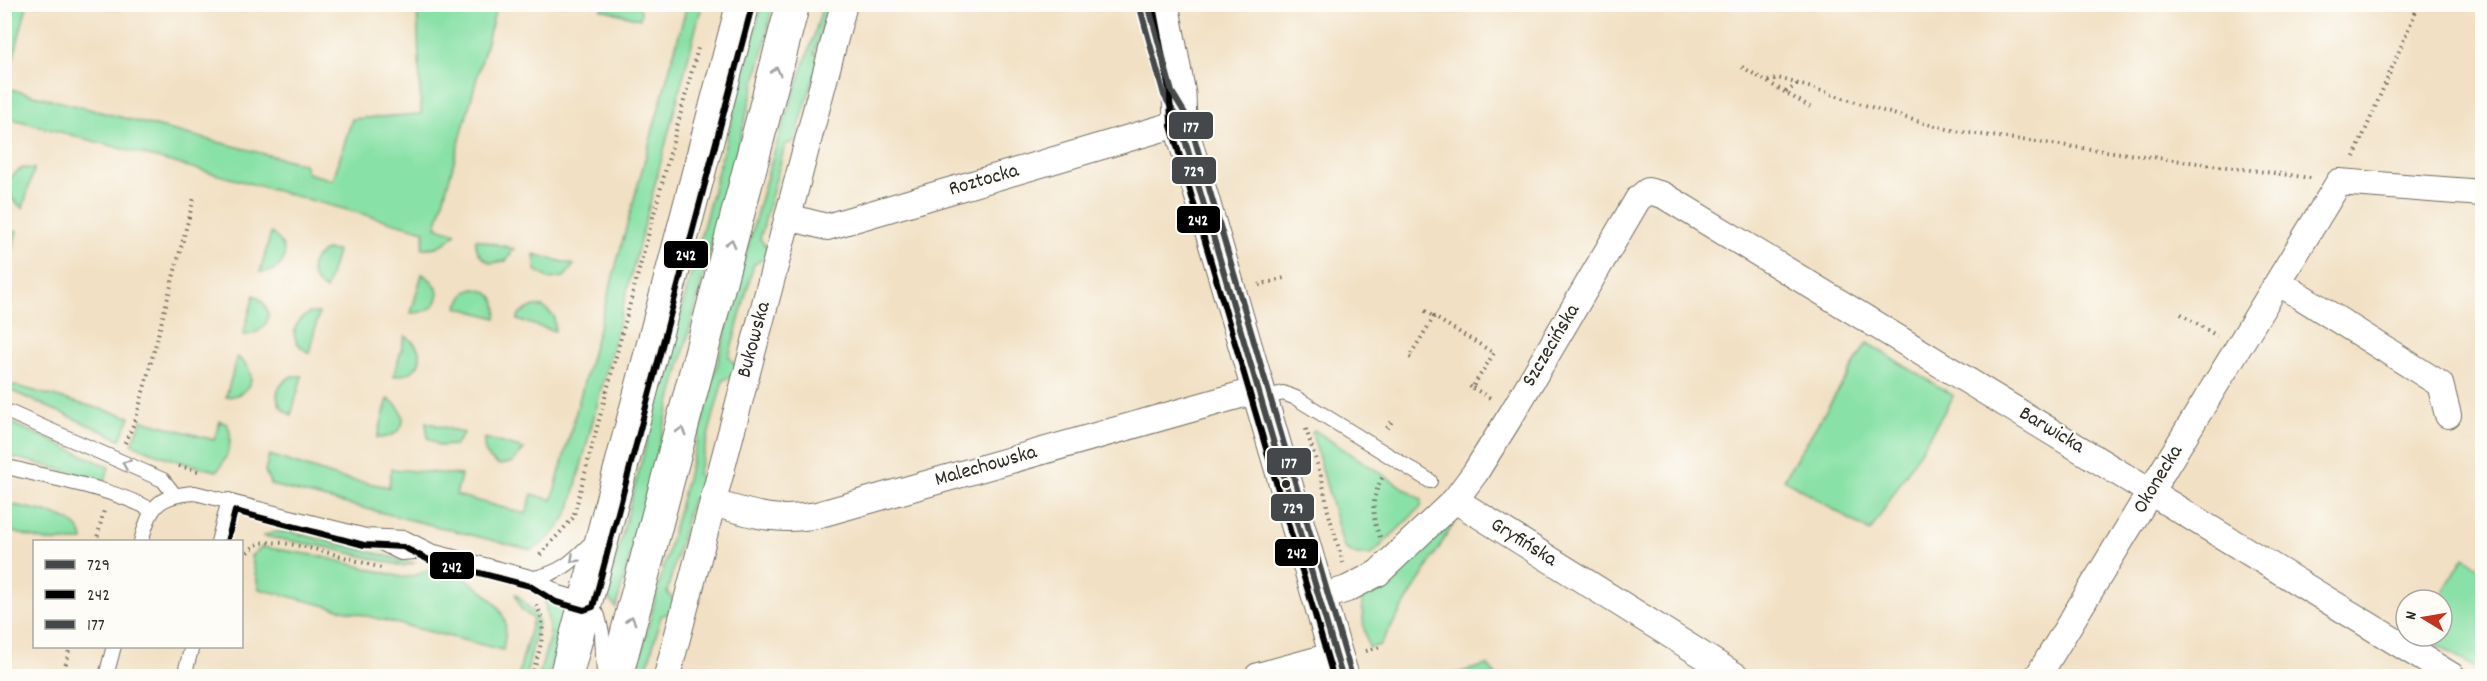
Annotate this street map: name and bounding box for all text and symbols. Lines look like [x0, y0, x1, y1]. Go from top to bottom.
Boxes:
one-way arrow [769, 66, 782, 76]
line badge: 177 [1168, 111, 1214, 140]
text: 177 [1183, 117, 1199, 140]
street label: Roztocka [945, 156, 1024, 205]
line badge: 729 [1171, 156, 1217, 185]
text: 729 [1184, 161, 1204, 184]
line badge: 242 [1176, 205, 1221, 234]
text: 242 [1188, 210, 1208, 233]
one-way arrow [724, 238, 736, 249]
line badge: 242 [663, 240, 709, 269]
text: 242 [676, 245, 696, 268]
street label: Bukowska [730, 297, 780, 381]
street label: Szczecińska [1515, 298, 1589, 393]
street label: Barwicka [2012, 400, 2091, 463]
one-way arrow [674, 427, 686, 437]
street label: Malechowska [932, 438, 1042, 496]
street label: Okonecka [2127, 439, 2192, 520]
line badge: 177 [1266, 447, 1312, 476]
text: 177 [1281, 453, 1297, 476]
one-way arrow [121, 459, 132, 471]
unlabelled marker [1280, 478, 1292, 490]
line badge: 729 [1270, 493, 1315, 522]
text: 729 [1283, 498, 1303, 521]
street label: Gryfińska [1484, 511, 1563, 576]
line badge: 242 [1274, 538, 1319, 567]
legend [33, 540, 243, 648]
text: 242 [1287, 543, 1307, 566]
line badge: 242 [429, 551, 475, 580]
one-way arrow [570, 552, 581, 563]
text: 729 [87, 554, 110, 579]
text: 242 [442, 557, 462, 580]
text: 242 [87, 584, 110, 609]
north arrow [2394, 588, 2454, 648]
text: N [2400, 609, 2424, 622]
text: 177 [87, 614, 105, 639]
one-way arrow [624, 615, 636, 626]

